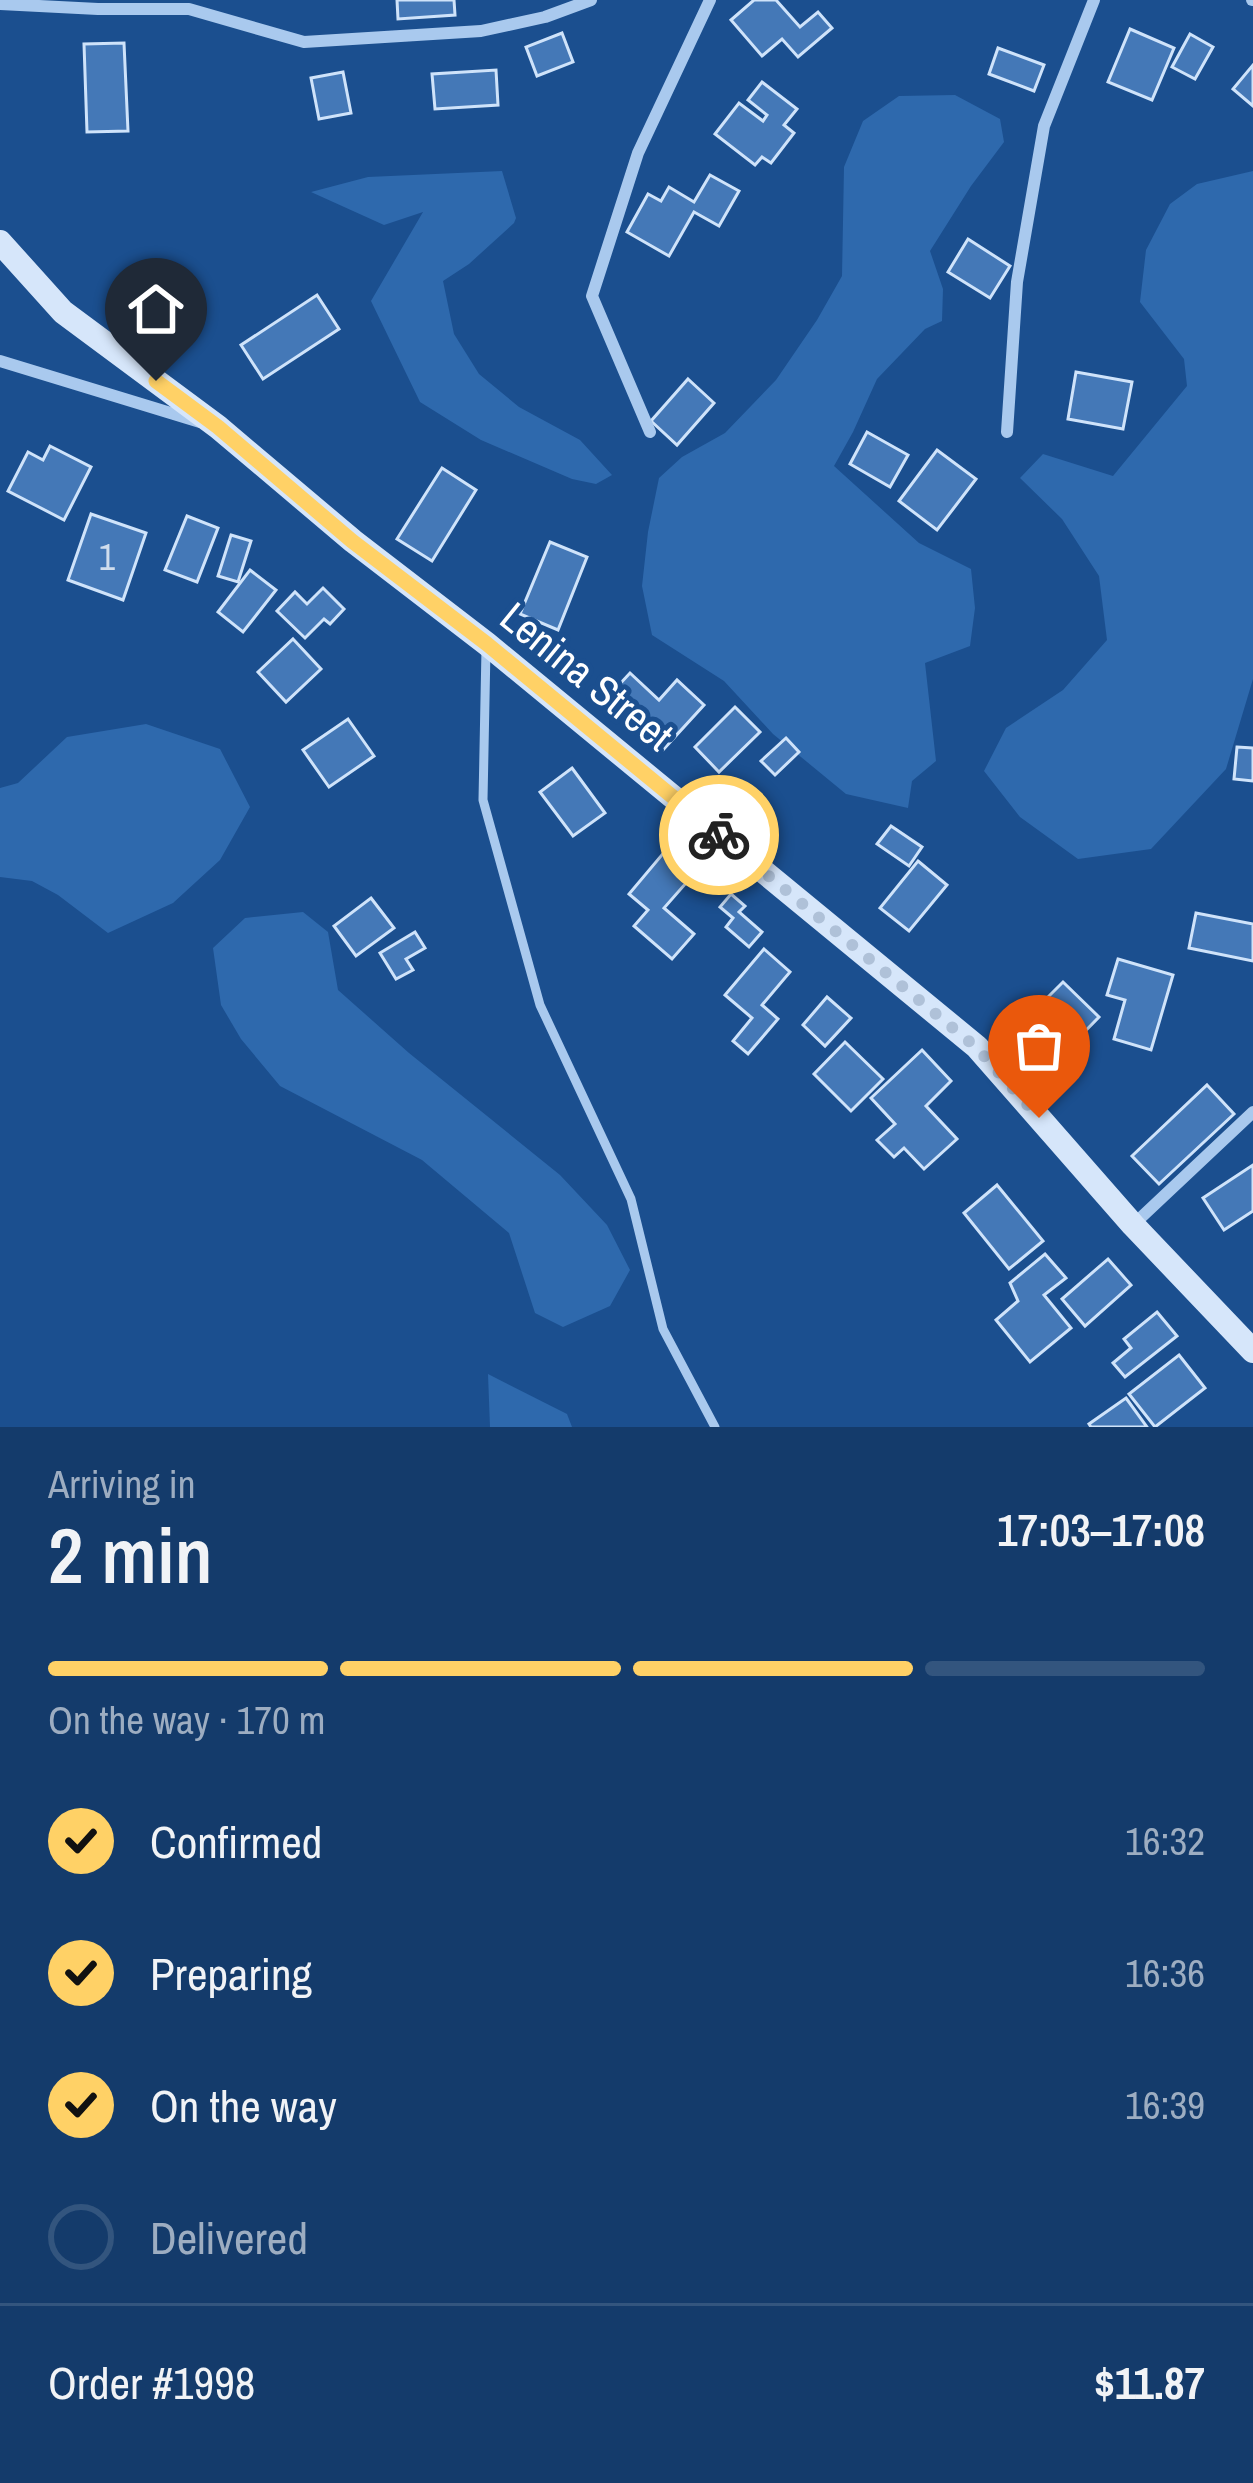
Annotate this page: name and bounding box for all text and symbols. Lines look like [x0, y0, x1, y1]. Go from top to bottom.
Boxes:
pin [105, 258, 207, 381]
icon: home [123, 276, 189, 342]
house number: 1 [99, 533, 116, 581]
street label: Lenina Street [489, 589, 685, 763]
courier [659, 775, 779, 895]
icon: bike [686, 802, 752, 868]
pin [988, 995, 1090, 1118]
icon: bag [1006, 1013, 1072, 1079]
text: Arriving in [48, 1458, 196, 1510]
text: 17:03–17:08 [997, 1499, 1205, 1560]
text: 2 min [48, 1502, 213, 1607]
text: On the way · 170 m [48, 1694, 325, 1746]
icon: check [48, 1808, 114, 1874]
text: Confirmed [150, 1811, 322, 1872]
text: 16:32 [1125, 1815, 1205, 1867]
icon: check [48, 1940, 114, 2006]
text: Preparing [150, 1943, 312, 2004]
text: 16:36 [1125, 1947, 1205, 1999]
icon: check [48, 2072, 114, 2138]
text: On the way [150, 2075, 337, 2136]
text: 16:39 [1125, 2079, 1205, 2131]
text: Delivered [150, 2207, 308, 2268]
text: Order #1998 [48, 2352, 255, 2413]
text: $11.87 [1094, 2352, 1205, 2413]

